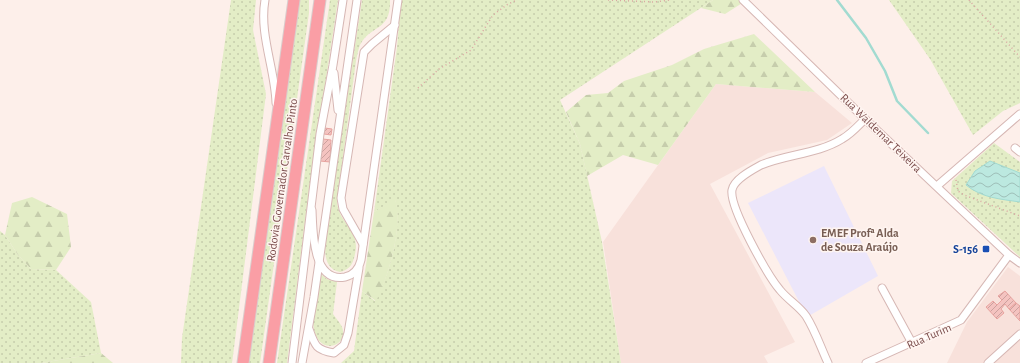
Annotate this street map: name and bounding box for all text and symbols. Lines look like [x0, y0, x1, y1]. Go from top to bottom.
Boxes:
street label: Rua Waldemar Teixeira [838, 91, 924, 175]
street label: Rodovia Governador Carvalho Pinto [265, 98, 299, 262]
place label: EMEF Profª Alda de Souza Araújo [821, 227, 899, 254]
marker: EMEF Profª Alda de Souza Araújo [808, 235, 818, 245]
place label: S-156 [953, 243, 978, 255]
marker: S-156 [981, 244, 991, 254]
street label: Rua Turim [905, 321, 953, 351]

